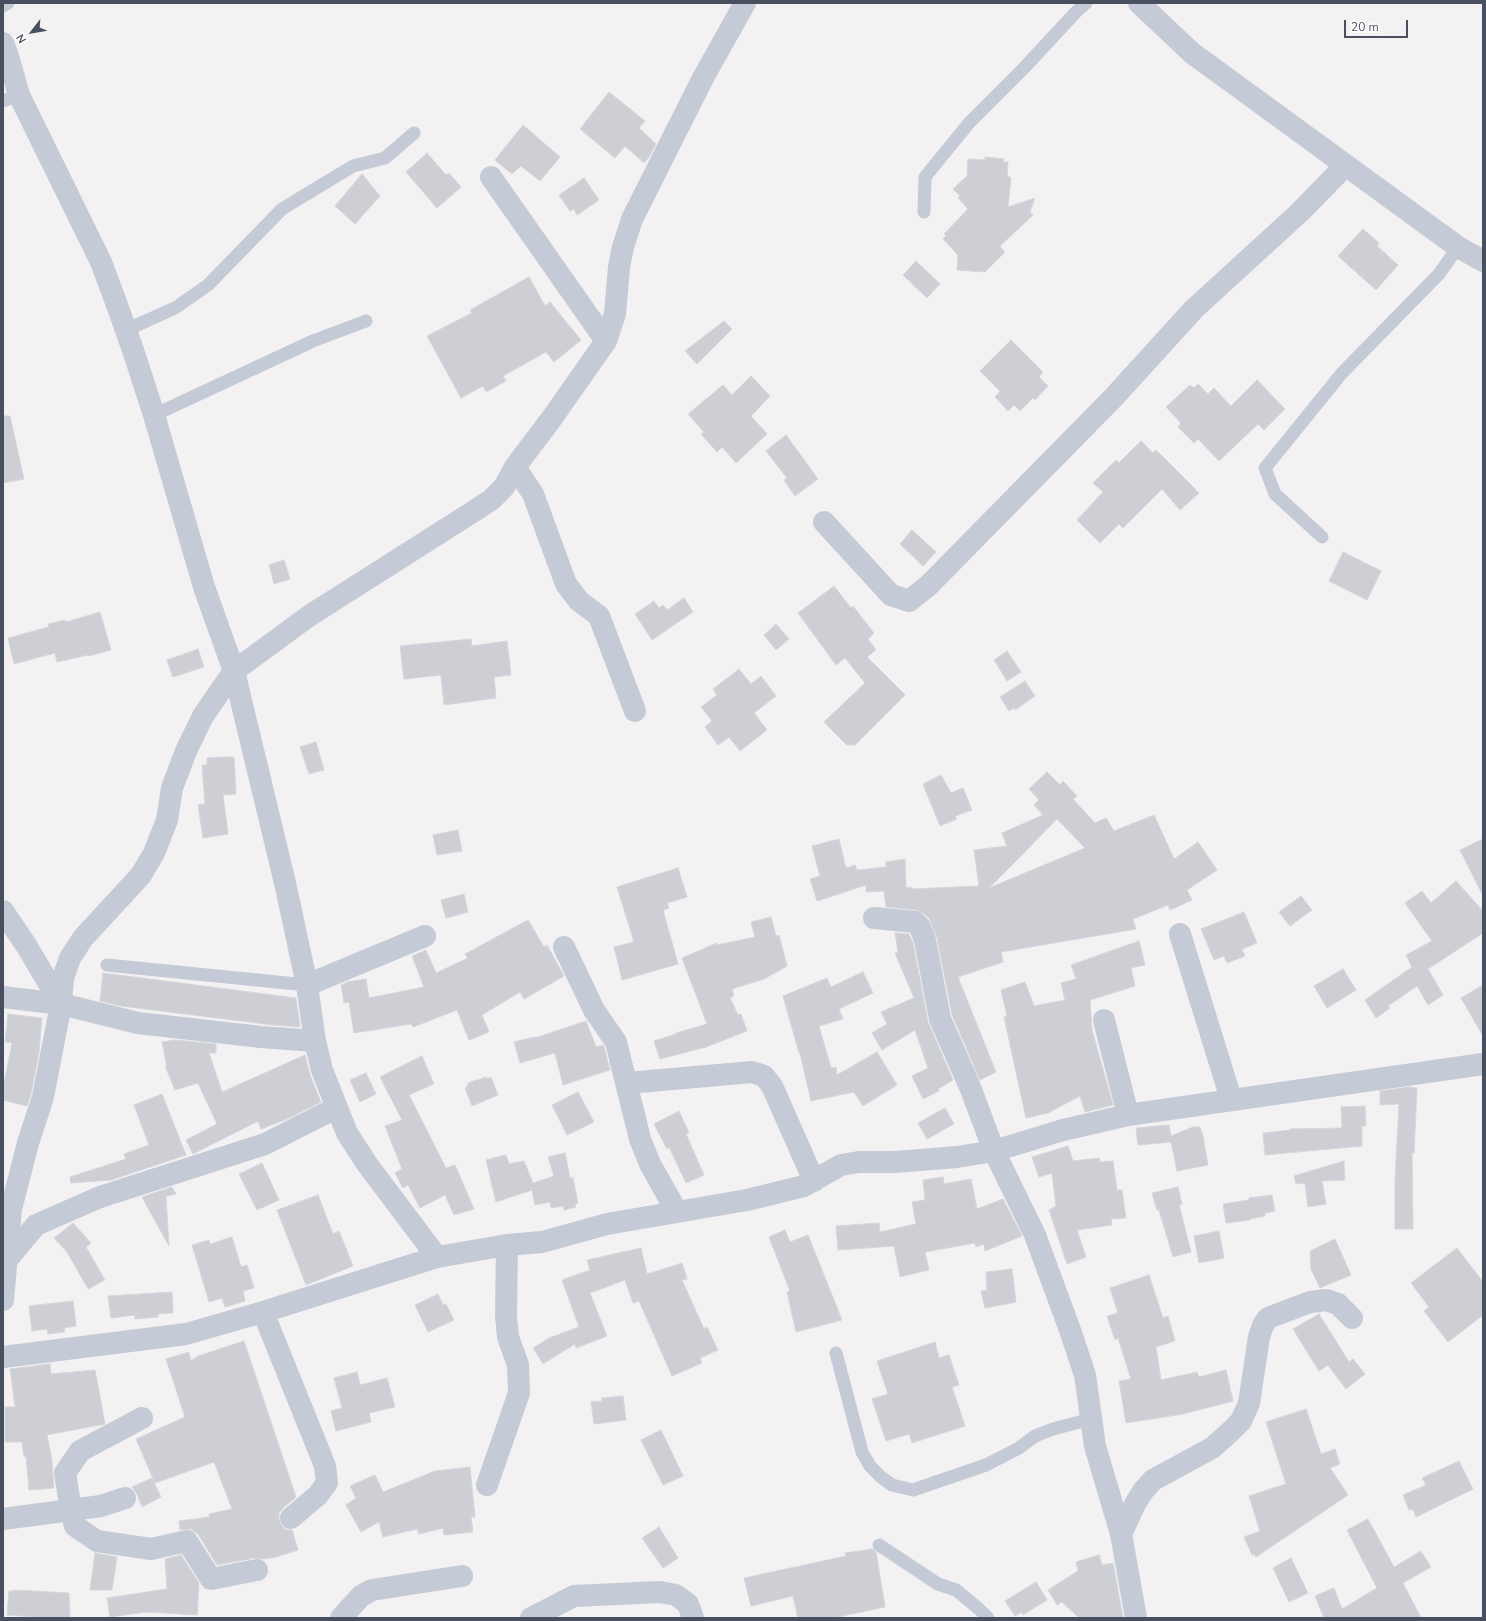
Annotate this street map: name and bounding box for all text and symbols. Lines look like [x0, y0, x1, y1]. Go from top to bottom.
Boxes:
north arrow [12, 12, 52, 52]
scale bar [1346, 12, 1410, 38]
text: 20 m [1351, 19, 1379, 35]
text: N [13, 31, 30, 46]

